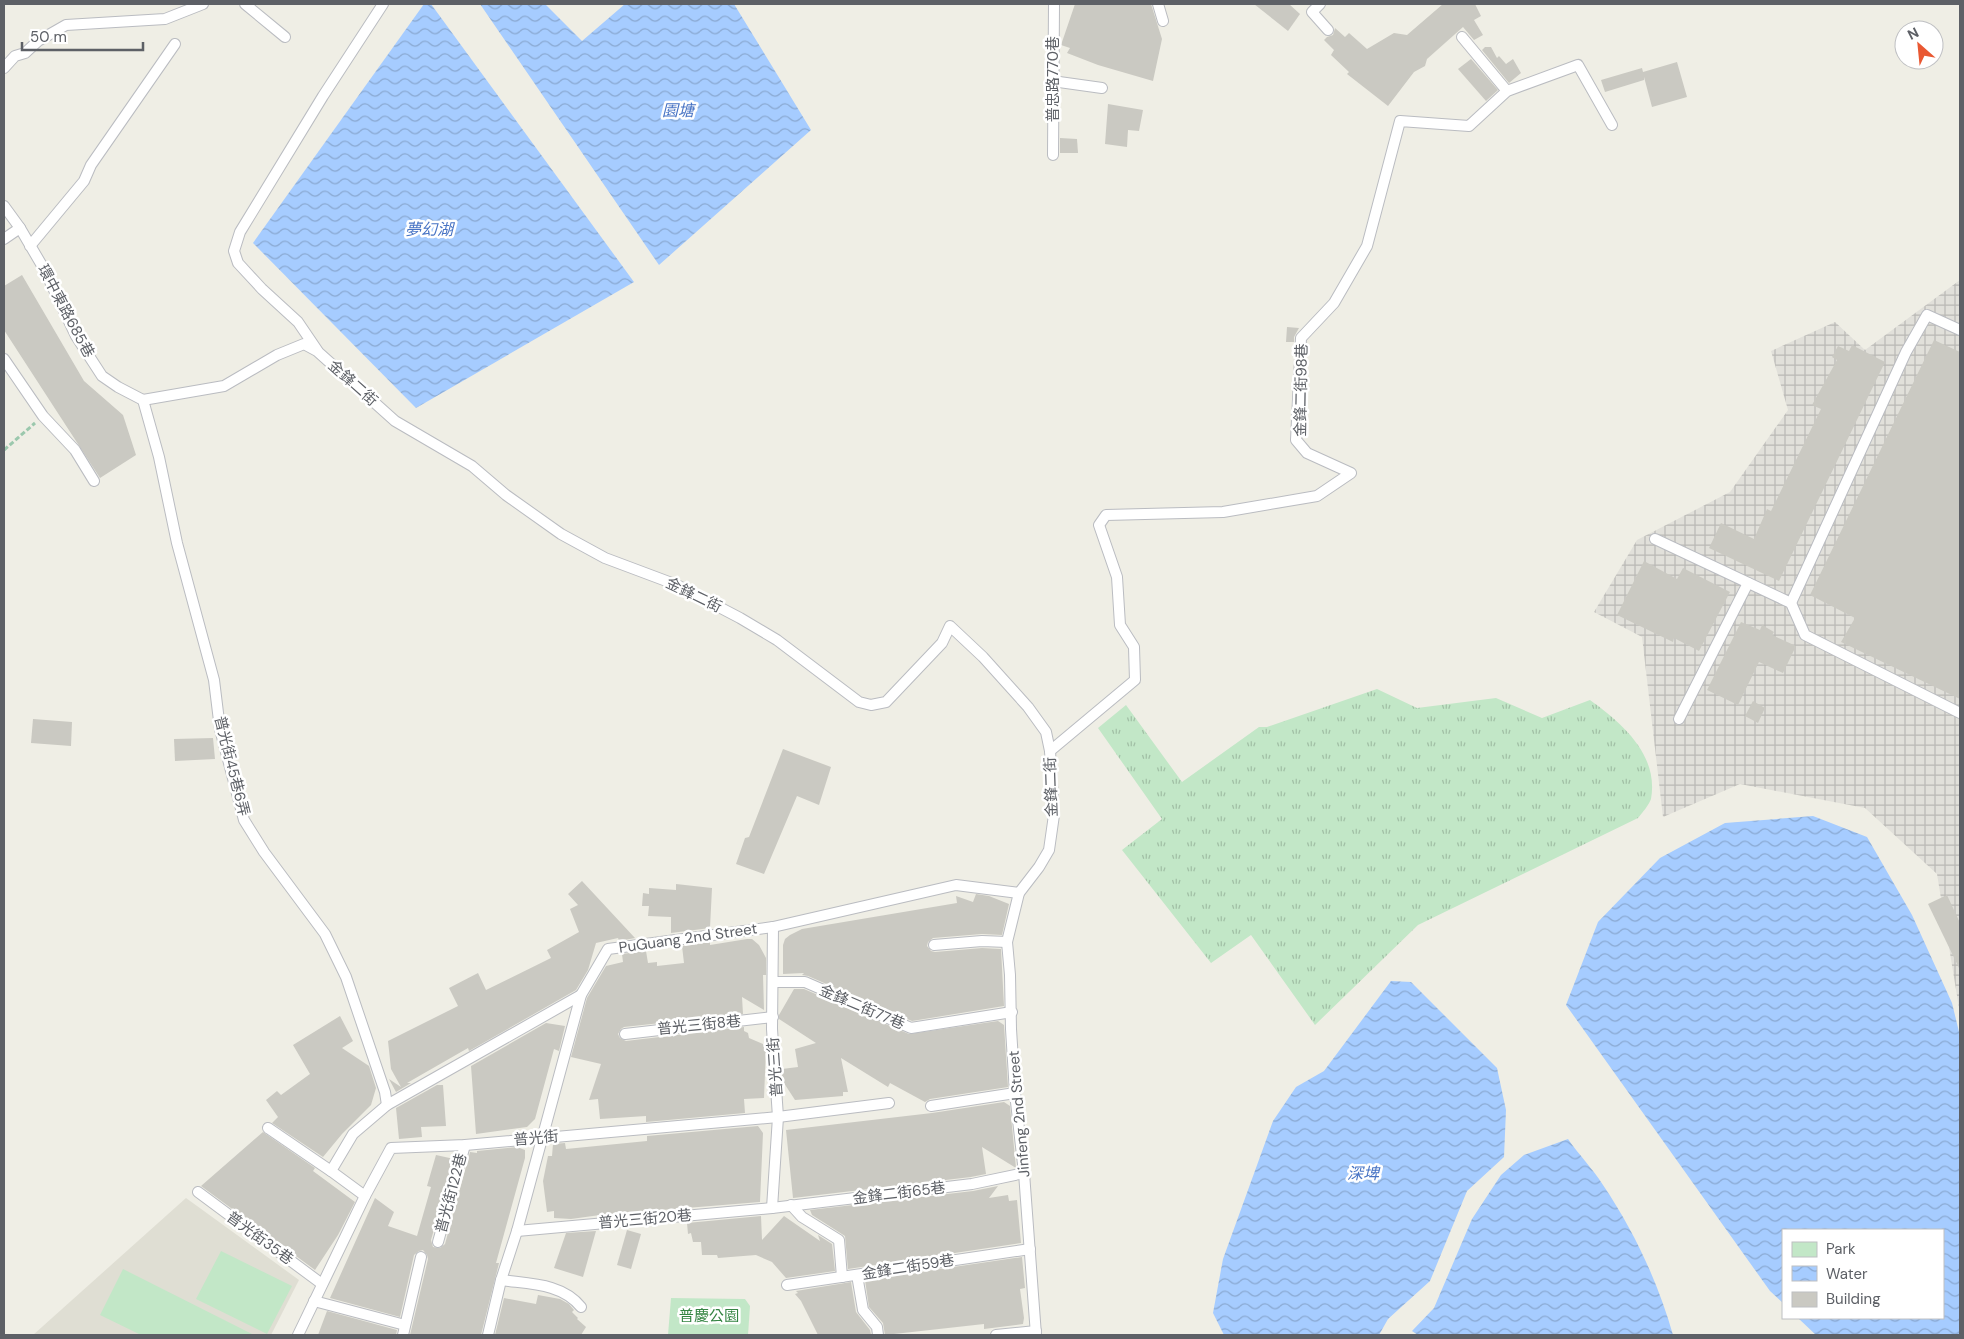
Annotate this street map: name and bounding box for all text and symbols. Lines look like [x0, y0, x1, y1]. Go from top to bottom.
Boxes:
scale bar [22, 20, 144, 52]
north arrow [1894, 20, 1944, 70]
text: N [1904, 23, 1922, 44]
text: 50 m [30, 27, 67, 47]
street label: 普忠路770巷 [1043, 36, 1063, 122]
water label: 園塘 [662, 100, 697, 121]
water label: 夢幻湖 [405, 219, 456, 240]
street label: 環中東路685巷 [33, 261, 99, 361]
street label: 金鋒二街98巷 [1290, 343, 1312, 437]
street label: 金鋒二街 [324, 355, 382, 411]
street label: 金鋒二街 [663, 573, 725, 617]
street label: 普光街45巷6弄 [210, 714, 254, 818]
street label: 金鋒二街 [1040, 757, 1062, 817]
street label: PuGuang 2nd Street [618, 918, 759, 958]
street label: 金鋒二街77巷 [816, 980, 908, 1034]
street label: 普光三街8巷 [656, 1011, 742, 1039]
street label: 普光三街 [763, 1036, 787, 1098]
street label: Jinfeng 2nd Street [1003, 1050, 1035, 1178]
street label: 普光街 [513, 1126, 559, 1150]
street label: 普光街122巷 [431, 1151, 471, 1235]
water label: 深埤 [1347, 1163, 1381, 1184]
street label: 金鋒二街65巷 [851, 1177, 947, 1209]
street label: 普光三街20巷 [597, 1205, 693, 1233]
street label: 普光街35巷 [223, 1207, 297, 1269]
legend [1782, 1229, 1944, 1319]
text: Park [1826, 1239, 1856, 1259]
street label: 金鋒二街59巷 [860, 1250, 956, 1284]
text: Water [1826, 1264, 1868, 1284]
text: Building [1826, 1289, 1881, 1309]
park label: 普慶公園 [679, 1306, 739, 1326]

